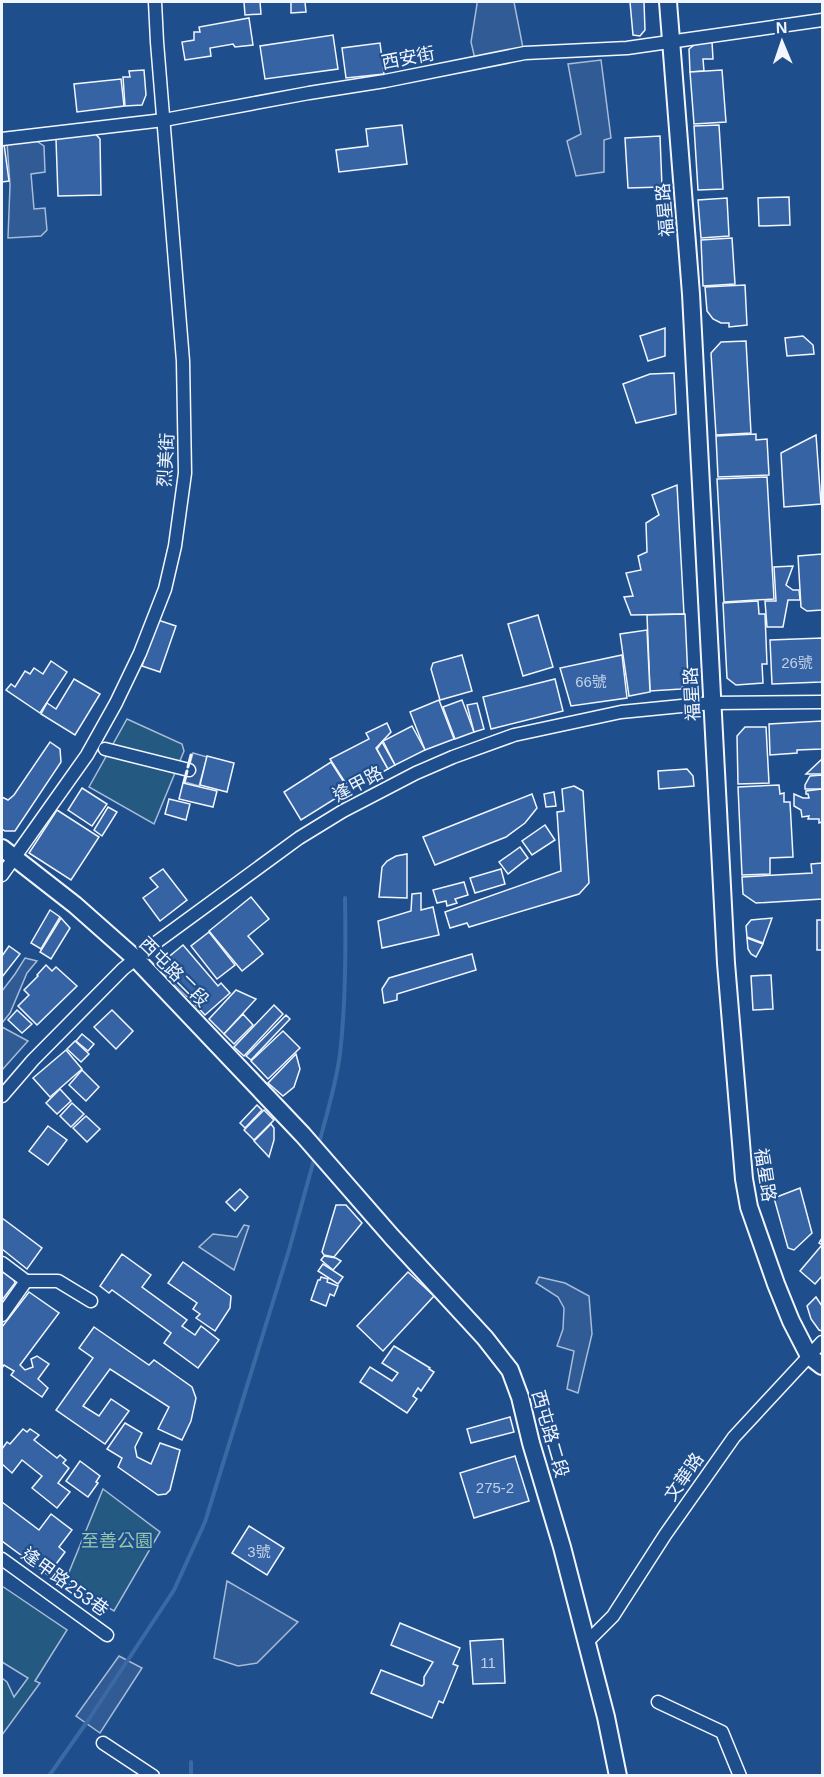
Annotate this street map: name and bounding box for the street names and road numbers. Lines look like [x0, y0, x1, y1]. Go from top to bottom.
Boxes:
street label: 西安街 [380, 43, 436, 73]
street label: 福星路 [653, 182, 677, 238]
street label: 烈美街 [155, 433, 177, 487]
street label: 福星路 [681, 667, 703, 721]
street label: 逢甲路 [329, 762, 387, 806]
street label: 西屯路二段 [135, 933, 213, 1011]
street label: 福星路 [751, 1147, 779, 1203]
street label: 西屯路二段 [528, 1388, 572, 1480]
street label: 文華路 [660, 1449, 708, 1505]
street label: 逢甲路253巷 [18, 1544, 112, 1620]

